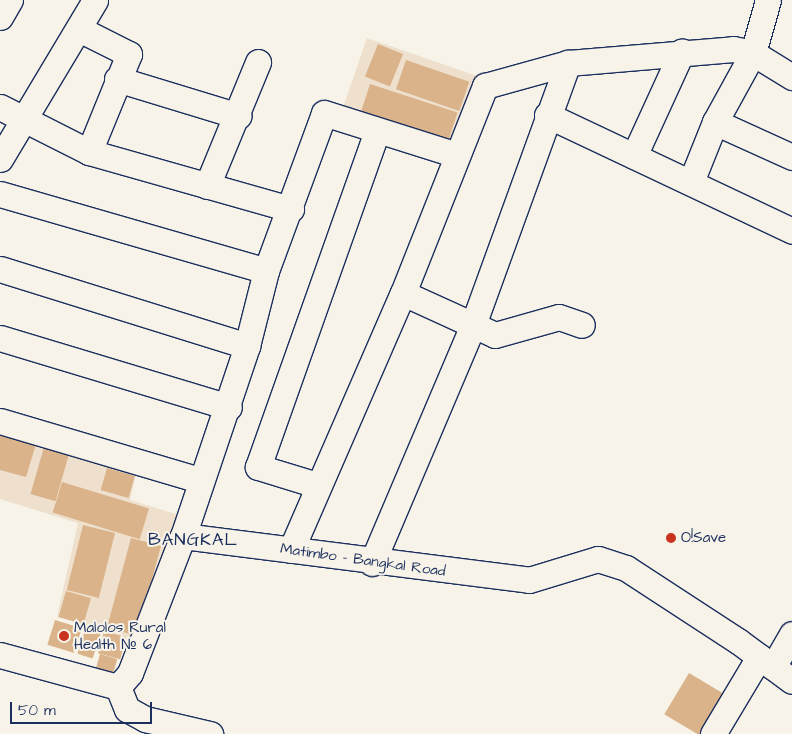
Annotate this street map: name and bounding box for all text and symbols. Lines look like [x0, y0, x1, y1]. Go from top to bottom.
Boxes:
district label: BANGKAL [147, 529, 239, 551]
place label: O!Save [681, 529, 726, 547]
marker: O!Save [665, 532, 677, 544]
street label: Matimbo - Bangkal Road [279, 539, 447, 581]
place label: Malolos Rural Health № 6 [74, 618, 166, 653]
marker: Malolos Rural Health № 6 [58, 630, 70, 642]
scale bar [12, 692, 155, 724]
text: 50 m [18, 700, 56, 721]

